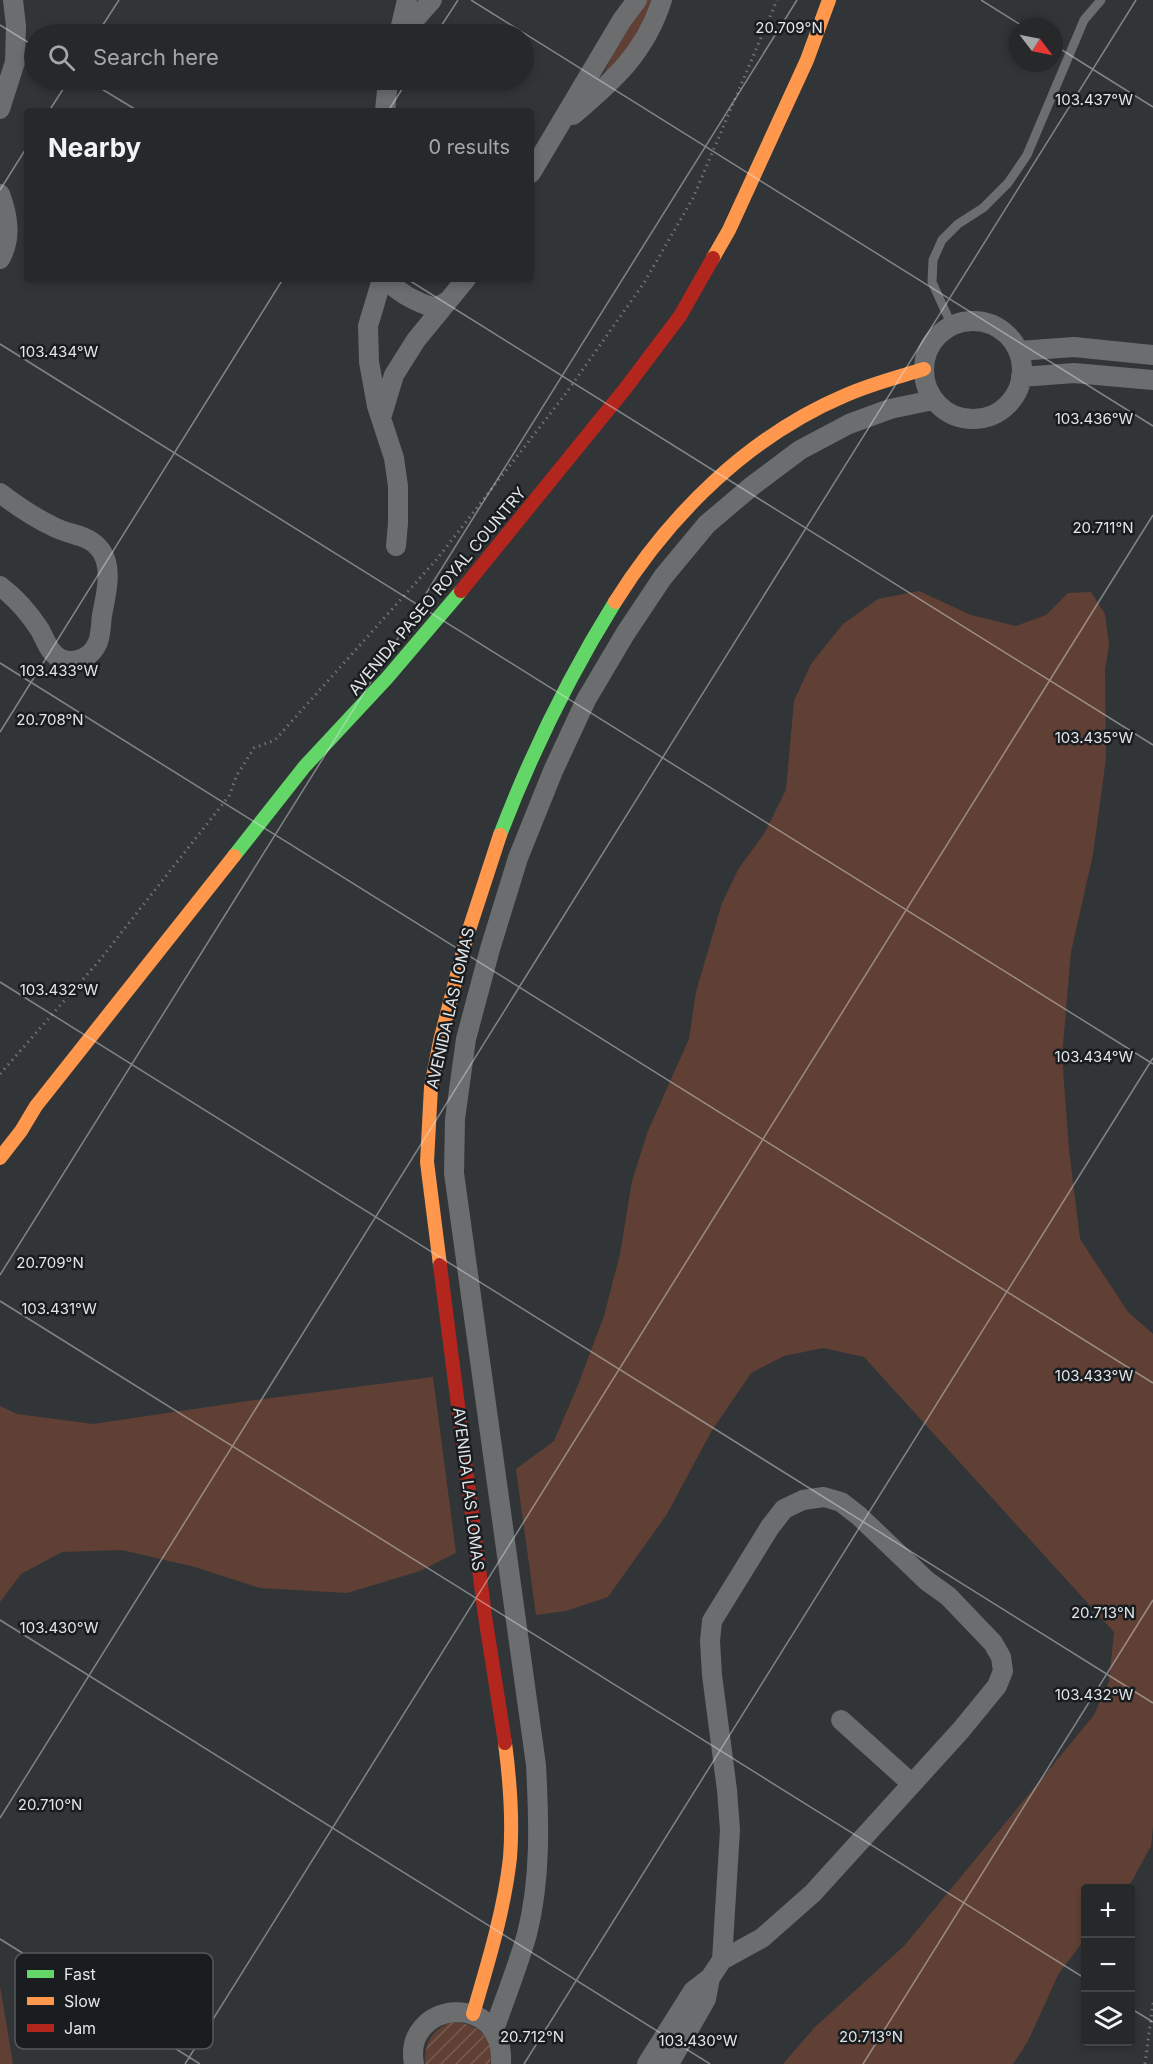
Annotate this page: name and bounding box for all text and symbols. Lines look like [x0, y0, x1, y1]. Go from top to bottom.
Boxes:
text: 20.709°N [755, 18, 823, 37]
north arrow [1009, 18, 1063, 72]
search box [24, 24, 534, 90]
icon: search [45, 41, 78, 74]
text: Search here [93, 44, 219, 70]
text: 103.437°W [1055, 90, 1133, 109]
text: Nearby [48, 132, 141, 163]
text: 0 results [428, 135, 510, 159]
text: 103.434°W [20, 342, 99, 361]
text: 103.436°W [1055, 409, 1134, 428]
street label: AVENIDA PASEO ROYAL COUNTRY [344, 483, 530, 699]
text: 20.711°N [1072, 518, 1134, 537]
text: 103.433°W [20, 661, 98, 680]
text: 20.708°N [16, 710, 84, 729]
text: 103.435°W [1055, 728, 1133, 747]
street label: AVENIDA LAS LOMAS [422, 925, 478, 1091]
text: 103.432°W [20, 980, 98, 999]
text: 103.434°W [1055, 1047, 1134, 1066]
text: 20.709°N [16, 1253, 84, 1272]
text: 103.431°W [21, 1299, 97, 1318]
text: 103.433°W [1055, 1366, 1133, 1385]
street label: AVENIDA LAS LOMAS [449, 1406, 489, 1572]
text: 20.713°N [1071, 1603, 1135, 1622]
text: 103.430°W [20, 1618, 99, 1637]
text: 103.432°W [1055, 1685, 1133, 1704]
text: 20.710°N [18, 1795, 82, 1814]
map controls [1081, 1884, 1135, 2046]
button: + [1081, 1884, 1135, 1938]
button: − [1081, 1938, 1135, 1992]
legend [15, 1953, 213, 2049]
text: Fast [64, 1964, 96, 1984]
text: Slow [64, 1991, 101, 2011]
button: layers [1081, 1992, 1135, 2046]
text: Jam [64, 2018, 96, 2038]
text: 20.712°N [500, 2027, 564, 2046]
text: 20.713°N [839, 2027, 903, 2046]
text: 103.430°W [659, 2031, 738, 2050]

